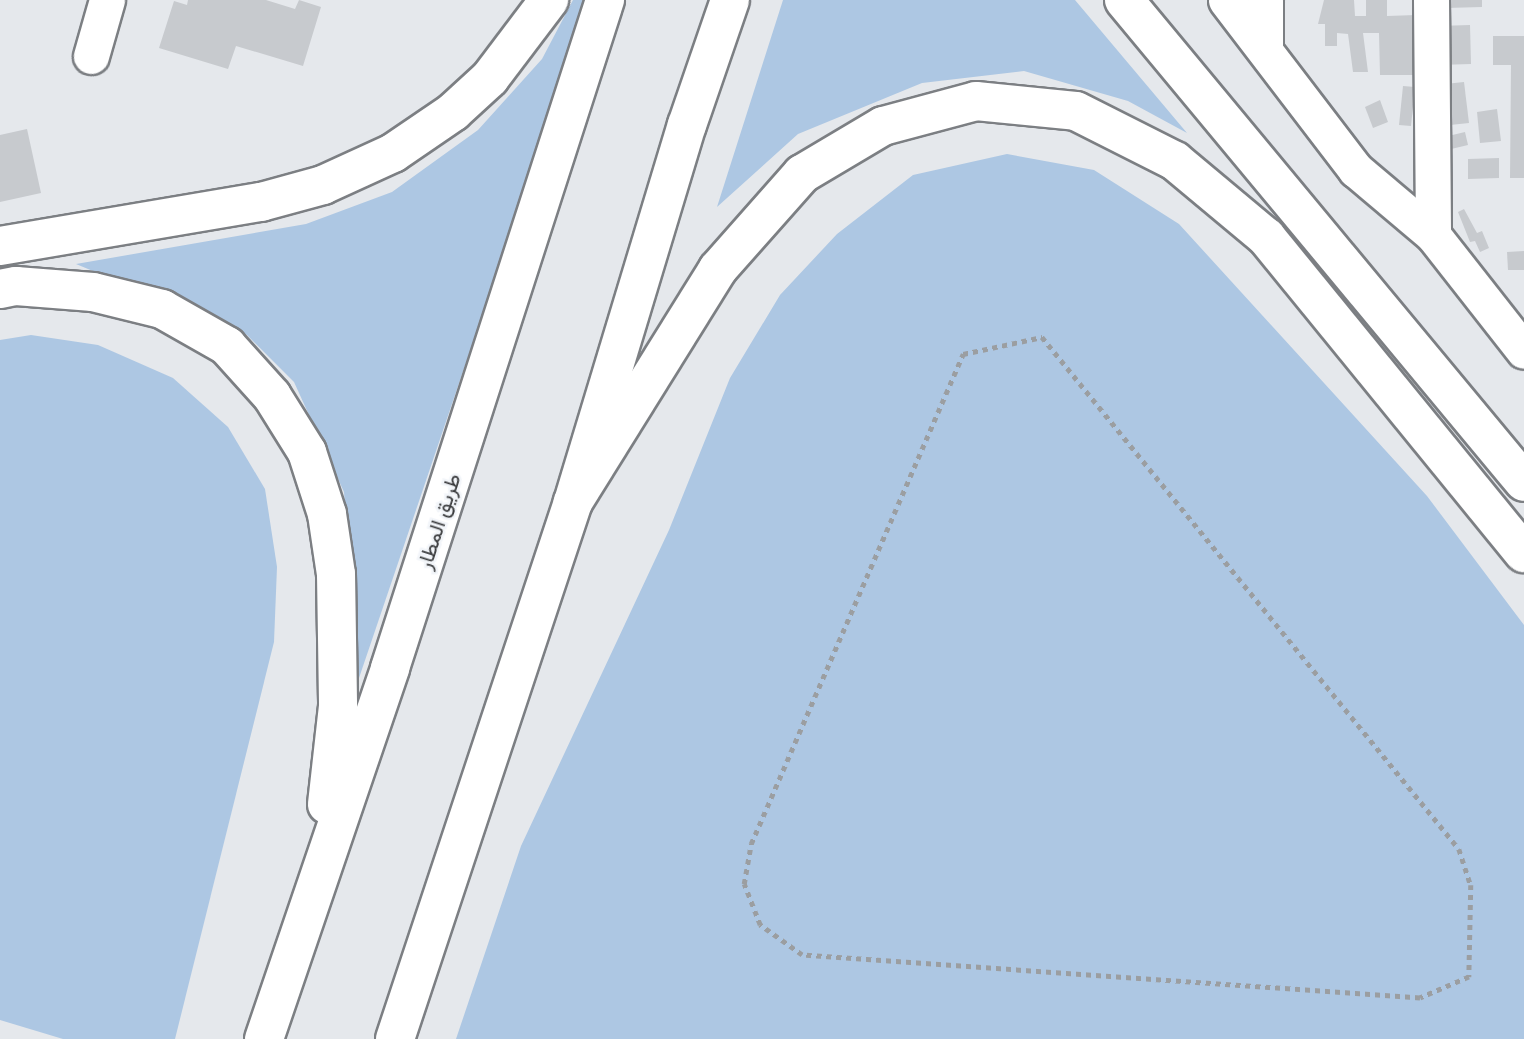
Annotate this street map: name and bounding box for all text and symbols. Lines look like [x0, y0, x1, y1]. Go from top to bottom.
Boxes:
street label: طريق المطار [411, 470, 465, 572]

